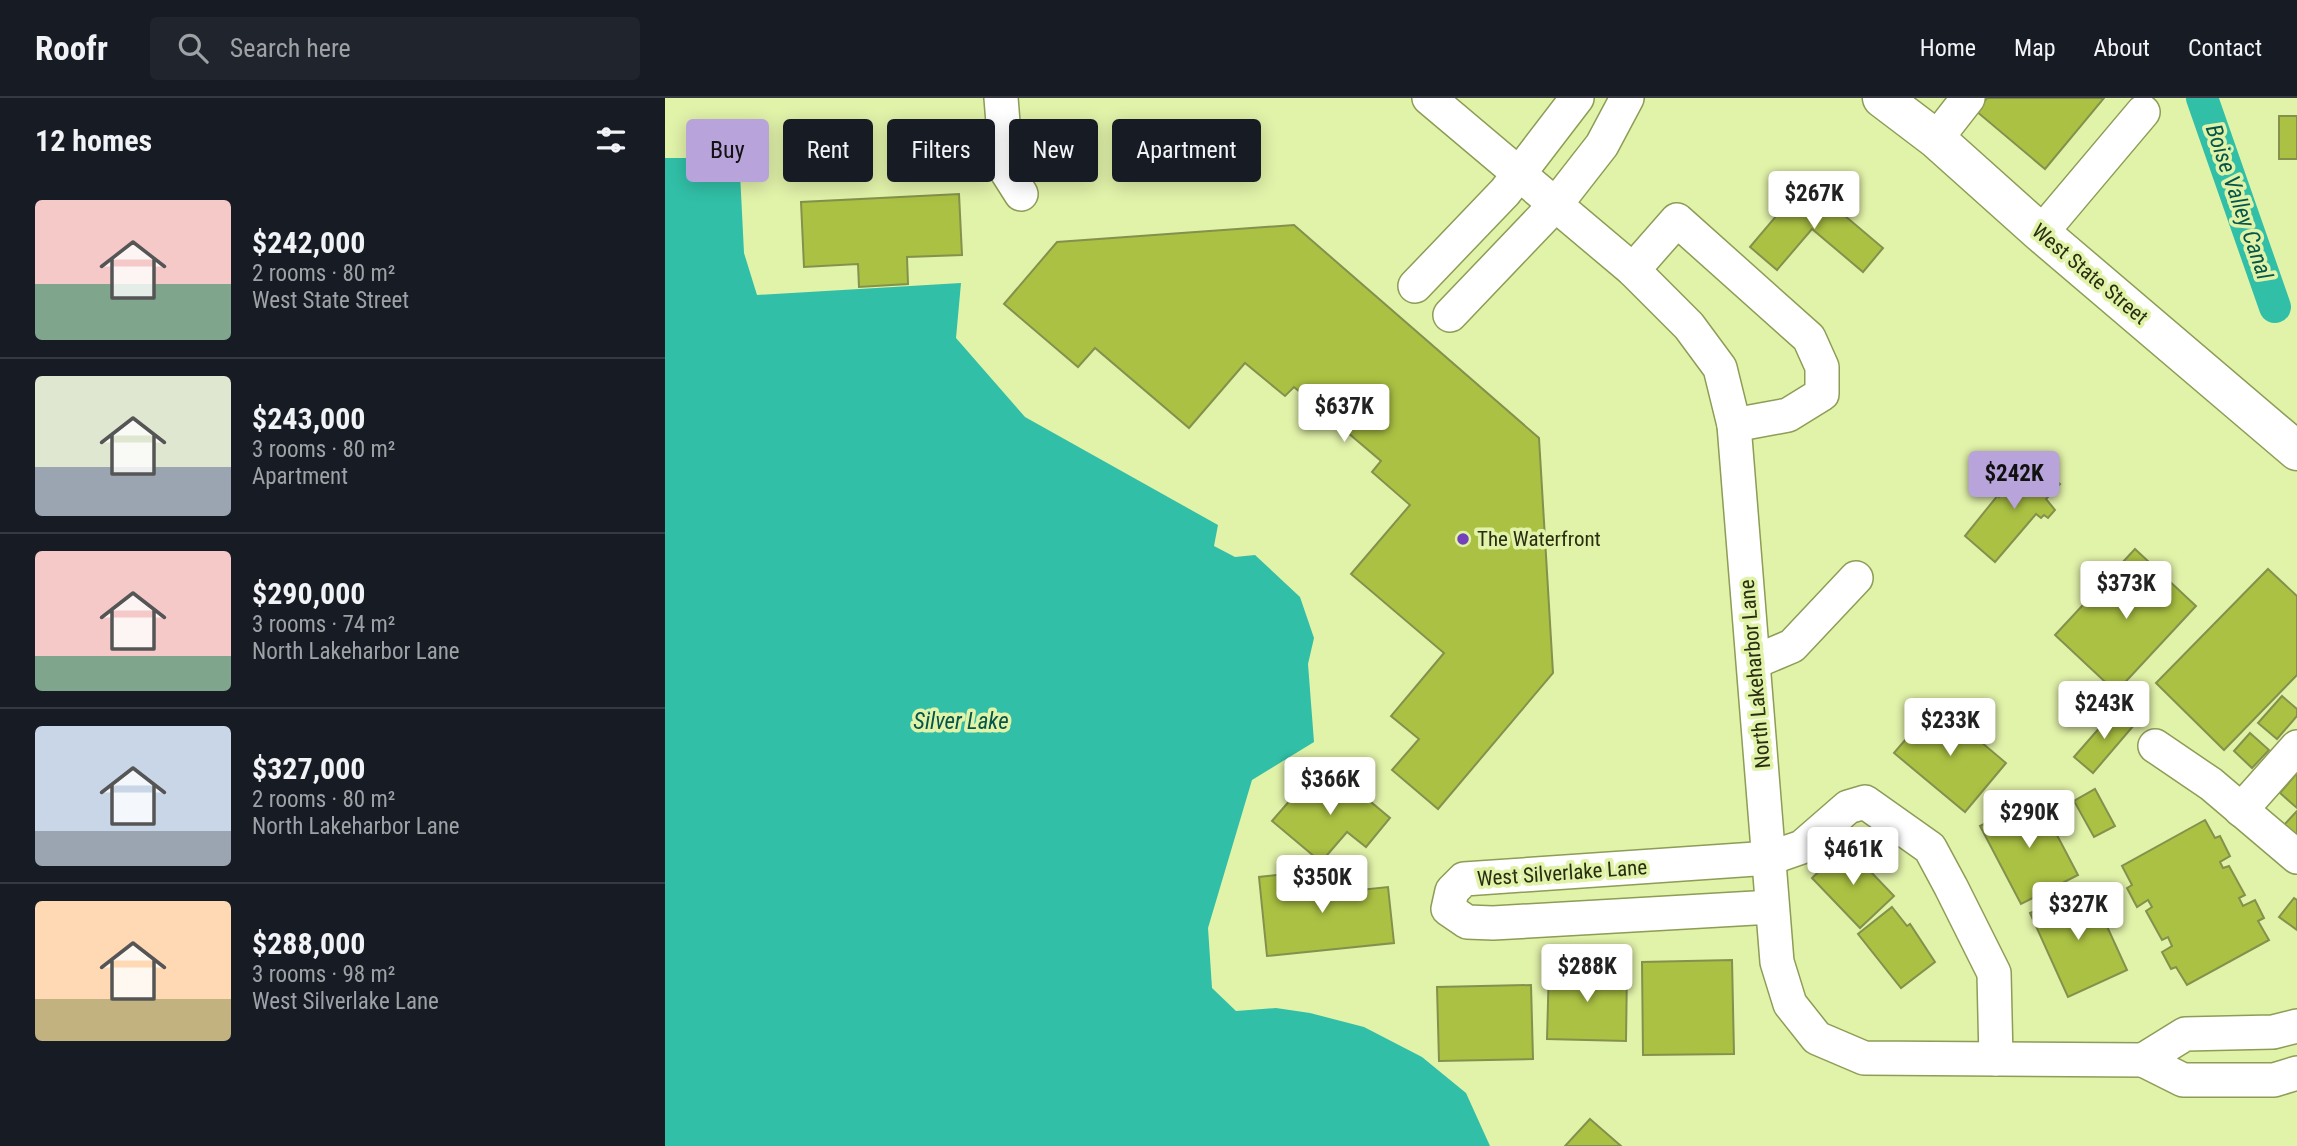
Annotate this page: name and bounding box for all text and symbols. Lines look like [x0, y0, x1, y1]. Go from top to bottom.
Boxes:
search box [150, 17, 640, 80]
text: Roofr [35, 29, 108, 68]
icon: search [174, 29, 212, 67]
text: Search here [230, 33, 351, 63]
text: Home [1920, 34, 1976, 62]
text: Map [2014, 34, 2056, 62]
text: About [2094, 34, 2150, 62]
text: Contact [2188, 34, 2262, 62]
chip: Buy [686, 119, 769, 182]
chip: Rent [783, 119, 873, 182]
chip: Filters [887, 119, 995, 182]
chip: New [1009, 119, 1098, 182]
chip: Apartment [1112, 119, 1261, 182]
icon: filters [592, 121, 630, 159]
water label: Boise Valley Canal [2200, 121, 2278, 284]
text: 12 homes [35, 123, 152, 158]
pin: $267K [1765, 172, 1863, 231]
text: $267K [1784, 180, 1844, 207]
street label: West State Street [2027, 219, 2153, 329]
text: $242,000 [252, 225, 365, 260]
icon: home [91, 228, 175, 312]
text: 2 rooms · 80 m² [252, 260, 395, 287]
text: West State Street [252, 287, 409, 314]
pin: $637K [1295, 384, 1393, 444]
text: $637K [1314, 393, 1374, 420]
text: $243,000 [252, 401, 365, 436]
icon: home [91, 404, 175, 488]
text: 3 rooms · 80 m² [252, 436, 395, 463]
pin: $242K [1965, 452, 2063, 511]
text: $242K [1984, 460, 2044, 487]
text: Apartment [252, 463, 348, 490]
place label: The Waterfront [1477, 527, 1601, 551]
marker: The Waterfront [1455, 531, 1471, 547]
pin: $373K [2077, 561, 2175, 621]
text: $373K [2096, 570, 2156, 597]
text: $290,000 [252, 576, 365, 611]
street label: North Lakeharbor Lane [1735, 578, 1775, 769]
icon: home [91, 579, 175, 663]
text: 3 rooms · 74 m² [252, 611, 395, 638]
text: North Lakeharbor Lane [252, 638, 460, 665]
pin: $243K [2055, 682, 2153, 741]
text: $243K [2074, 690, 2134, 717]
pin: $233K [1901, 698, 1999, 758]
text: $233K [1920, 707, 1980, 734]
water label: Silver Lake [913, 708, 1009, 735]
text: $327,000 [252, 751, 365, 786]
icon: home [91, 754, 175, 838]
pin: $366K [1281, 758, 1379, 817]
text: $366K [1300, 766, 1360, 793]
text: 2 rooms · 80 m² [252, 786, 395, 813]
pin: $290K [1980, 790, 2078, 850]
text: $290K [1999, 799, 2059, 826]
text: North Lakeharbor Lane [252, 813, 460, 840]
pin: $461K [1804, 828, 1902, 887]
text: $461K [1823, 836, 1883, 863]
street label: West Silverlake Lane [1476, 855, 1648, 891]
pin: $350K [1273, 856, 1371, 915]
text: $350K [1292, 864, 1352, 891]
pin: $327K [2029, 882, 2127, 942]
text: $327K [2048, 891, 2108, 918]
text: $288,000 [252, 926, 365, 961]
icon: home [91, 929, 175, 1013]
pin: $288K [1538, 944, 1636, 1004]
text: $288K [1557, 953, 1617, 980]
text: 3 rooms · 98 m² [252, 961, 395, 988]
text: West Silverlake Lane [252, 988, 439, 1015]

